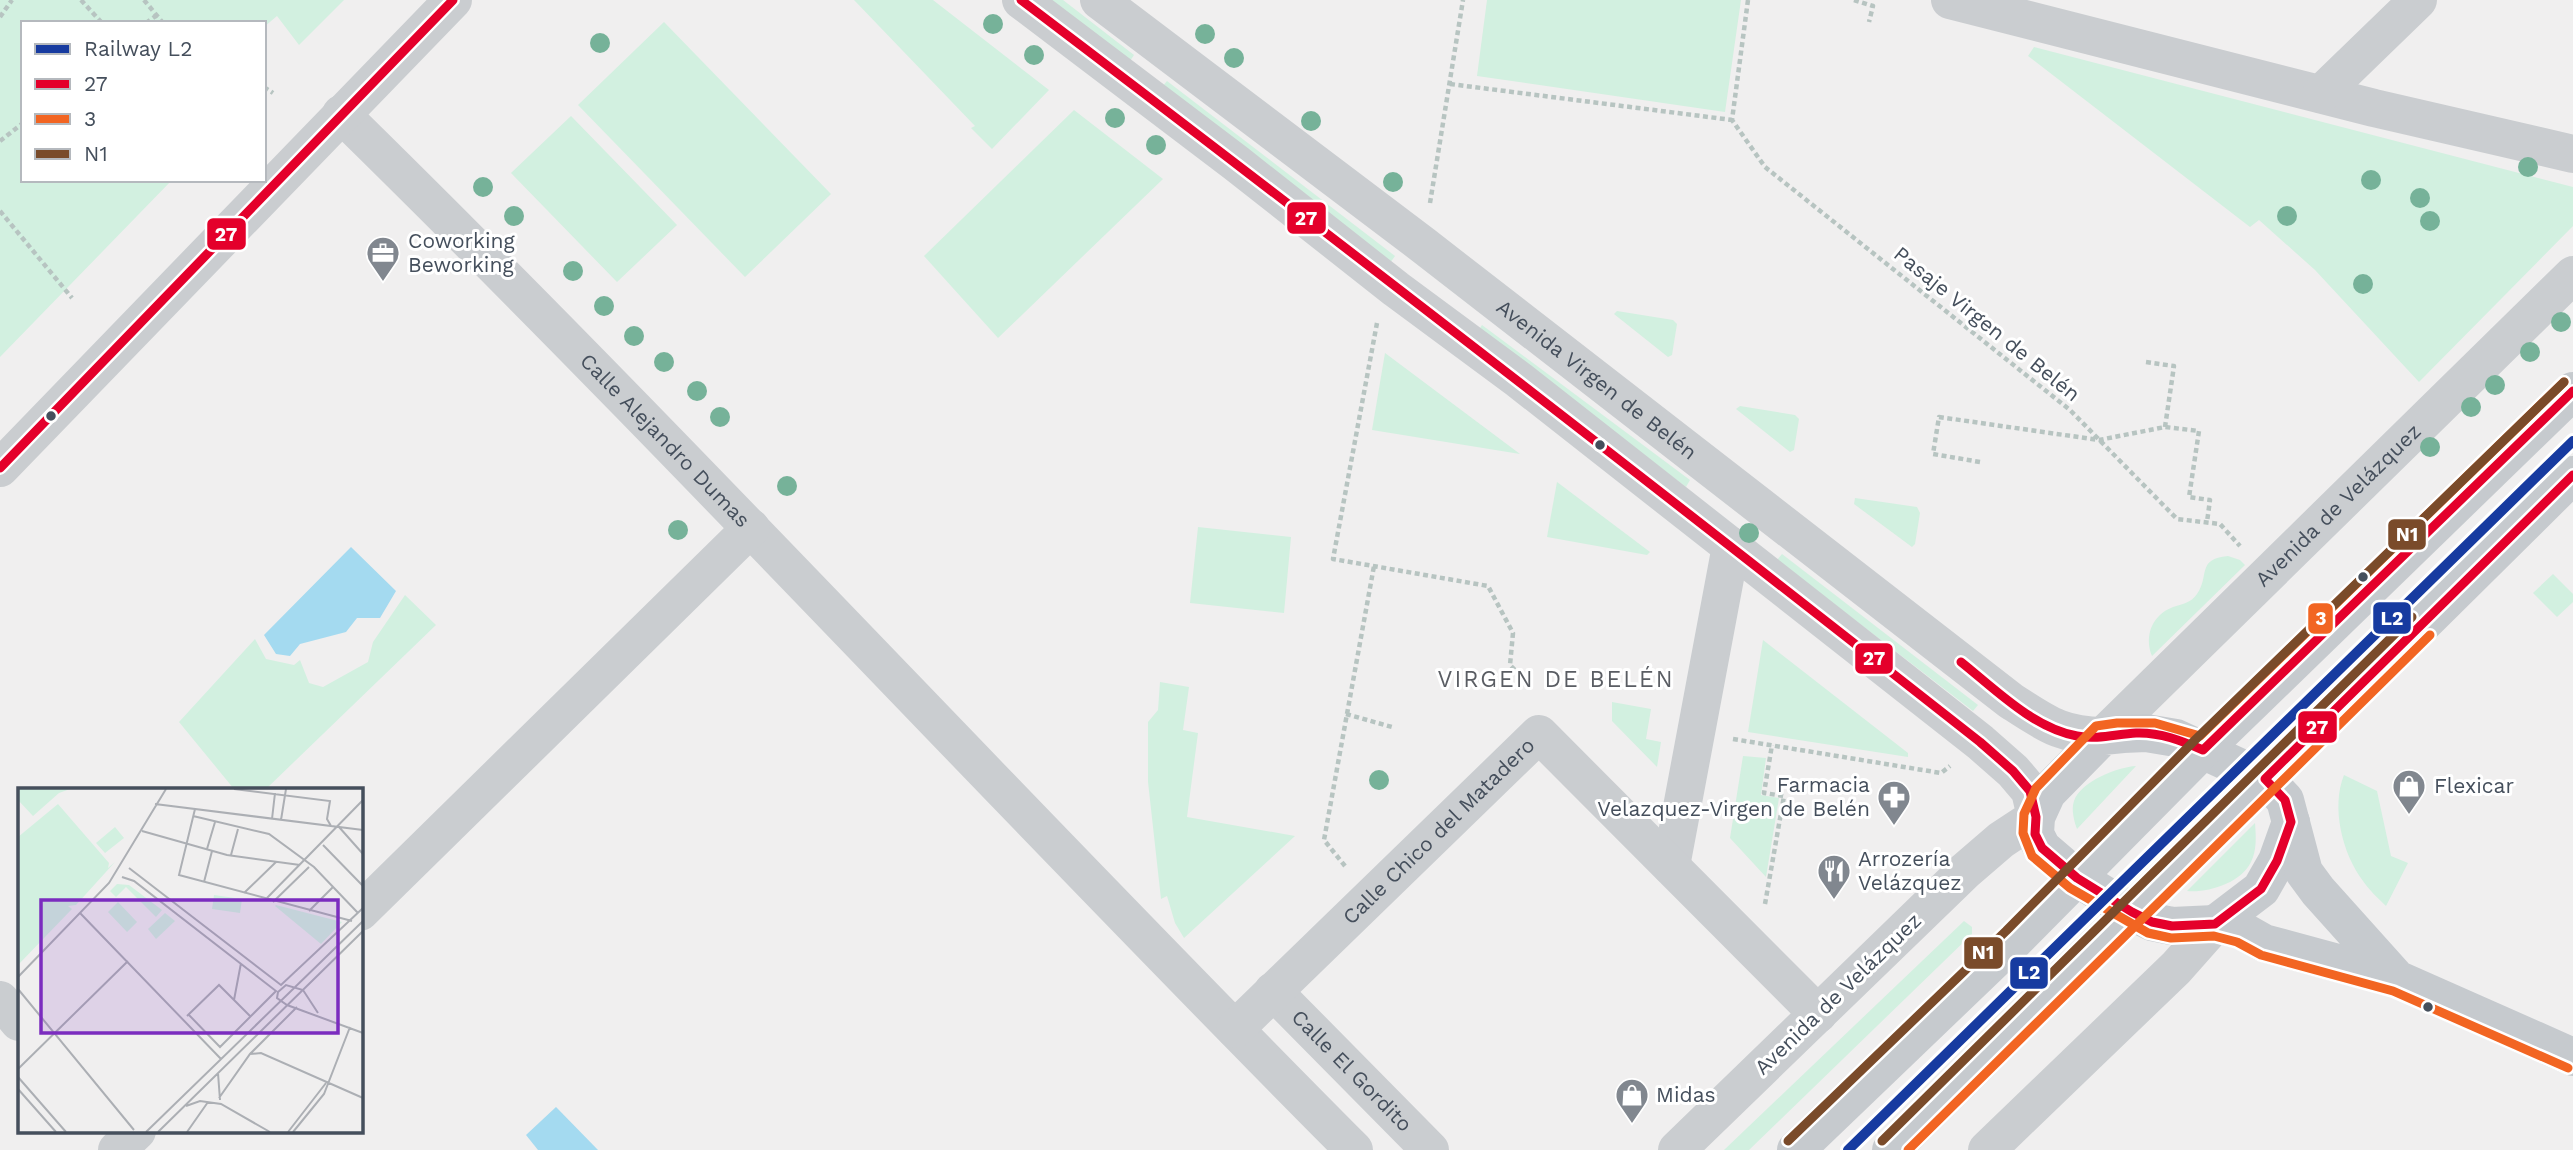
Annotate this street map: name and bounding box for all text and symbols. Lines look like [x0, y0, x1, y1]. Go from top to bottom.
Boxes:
legend [21, 21, 266, 182]
text: Railway L2 [84, 36, 192, 61]
text: 27 [84, 71, 108, 96]
text: 3 [84, 106, 96, 131]
text: N1 [84, 141, 108, 166]
line badge: 27 [1286, 201, 1327, 235]
text: 27 [1295, 207, 1317, 230]
line badge: 27 [206, 217, 247, 251]
text: 27 [215, 223, 237, 246]
place label: Coworking Beworking [408, 228, 516, 277]
office icon: Coworking Beworking [364, 234, 402, 283]
street label: Pasaje Virgen de Belén [1889, 241, 2085, 406]
street label: Avenida Virgen de Belén [1492, 294, 1702, 465]
street label: Calle Alejandro Dumas [575, 348, 756, 532]
unlabelled marker [44, 409, 58, 423]
street label: Avenida de Velázquez [2250, 418, 2426, 592]
unlabelled marker [1593, 438, 1607, 452]
line badge: N1 [2387, 518, 2427, 551]
text: N1 [2396, 523, 2418, 546]
unlabelled marker [2356, 570, 2370, 584]
line badge: L2 [2372, 601, 2412, 635]
line badge: 3 [2307, 602, 2334, 635]
text: 3 [2315, 607, 2327, 630]
text: L2 [2381, 607, 2403, 630]
line badge: 27 [1854, 642, 1894, 675]
text: 27 [1863, 647, 1885, 670]
district label: VIRGEN DE BELÉN [1437, 666, 1675, 693]
line badge: 27 [2297, 710, 2338, 744]
text: 27 [2306, 716, 2328, 739]
street label: Calle Chico del Matadero [1337, 732, 1539, 929]
shop icon: Flexicar [2390, 767, 2428, 816]
place label: Farmacia Velazquez-Virgen de Belén [1597, 772, 1870, 821]
place label: Flexicar [2434, 773, 2514, 798]
pharmacy icon: Farmacia Velazquez-Virgen de Belén [1875, 778, 1913, 827]
inset map [18, 788, 362, 1132]
place label: Arrozería Velázquez [1858, 846, 1962, 895]
restaurant icon: Arrozería Velázquez [1815, 852, 1853, 901]
street label: Avenida de Velázquez [1749, 908, 1926, 1080]
line badge: N1 [1963, 936, 2004, 970]
text: N1 [1972, 941, 1994, 964]
line badge: L2 [2009, 956, 2049, 990]
text: L2 [2018, 961, 2040, 984]
unlabelled marker [2421, 1000, 2435, 1014]
street label: Calle El Gordito [1287, 1004, 1418, 1136]
shop icon: Midas [1613, 1076, 1651, 1125]
place label: Midas [1656, 1082, 1716, 1107]

